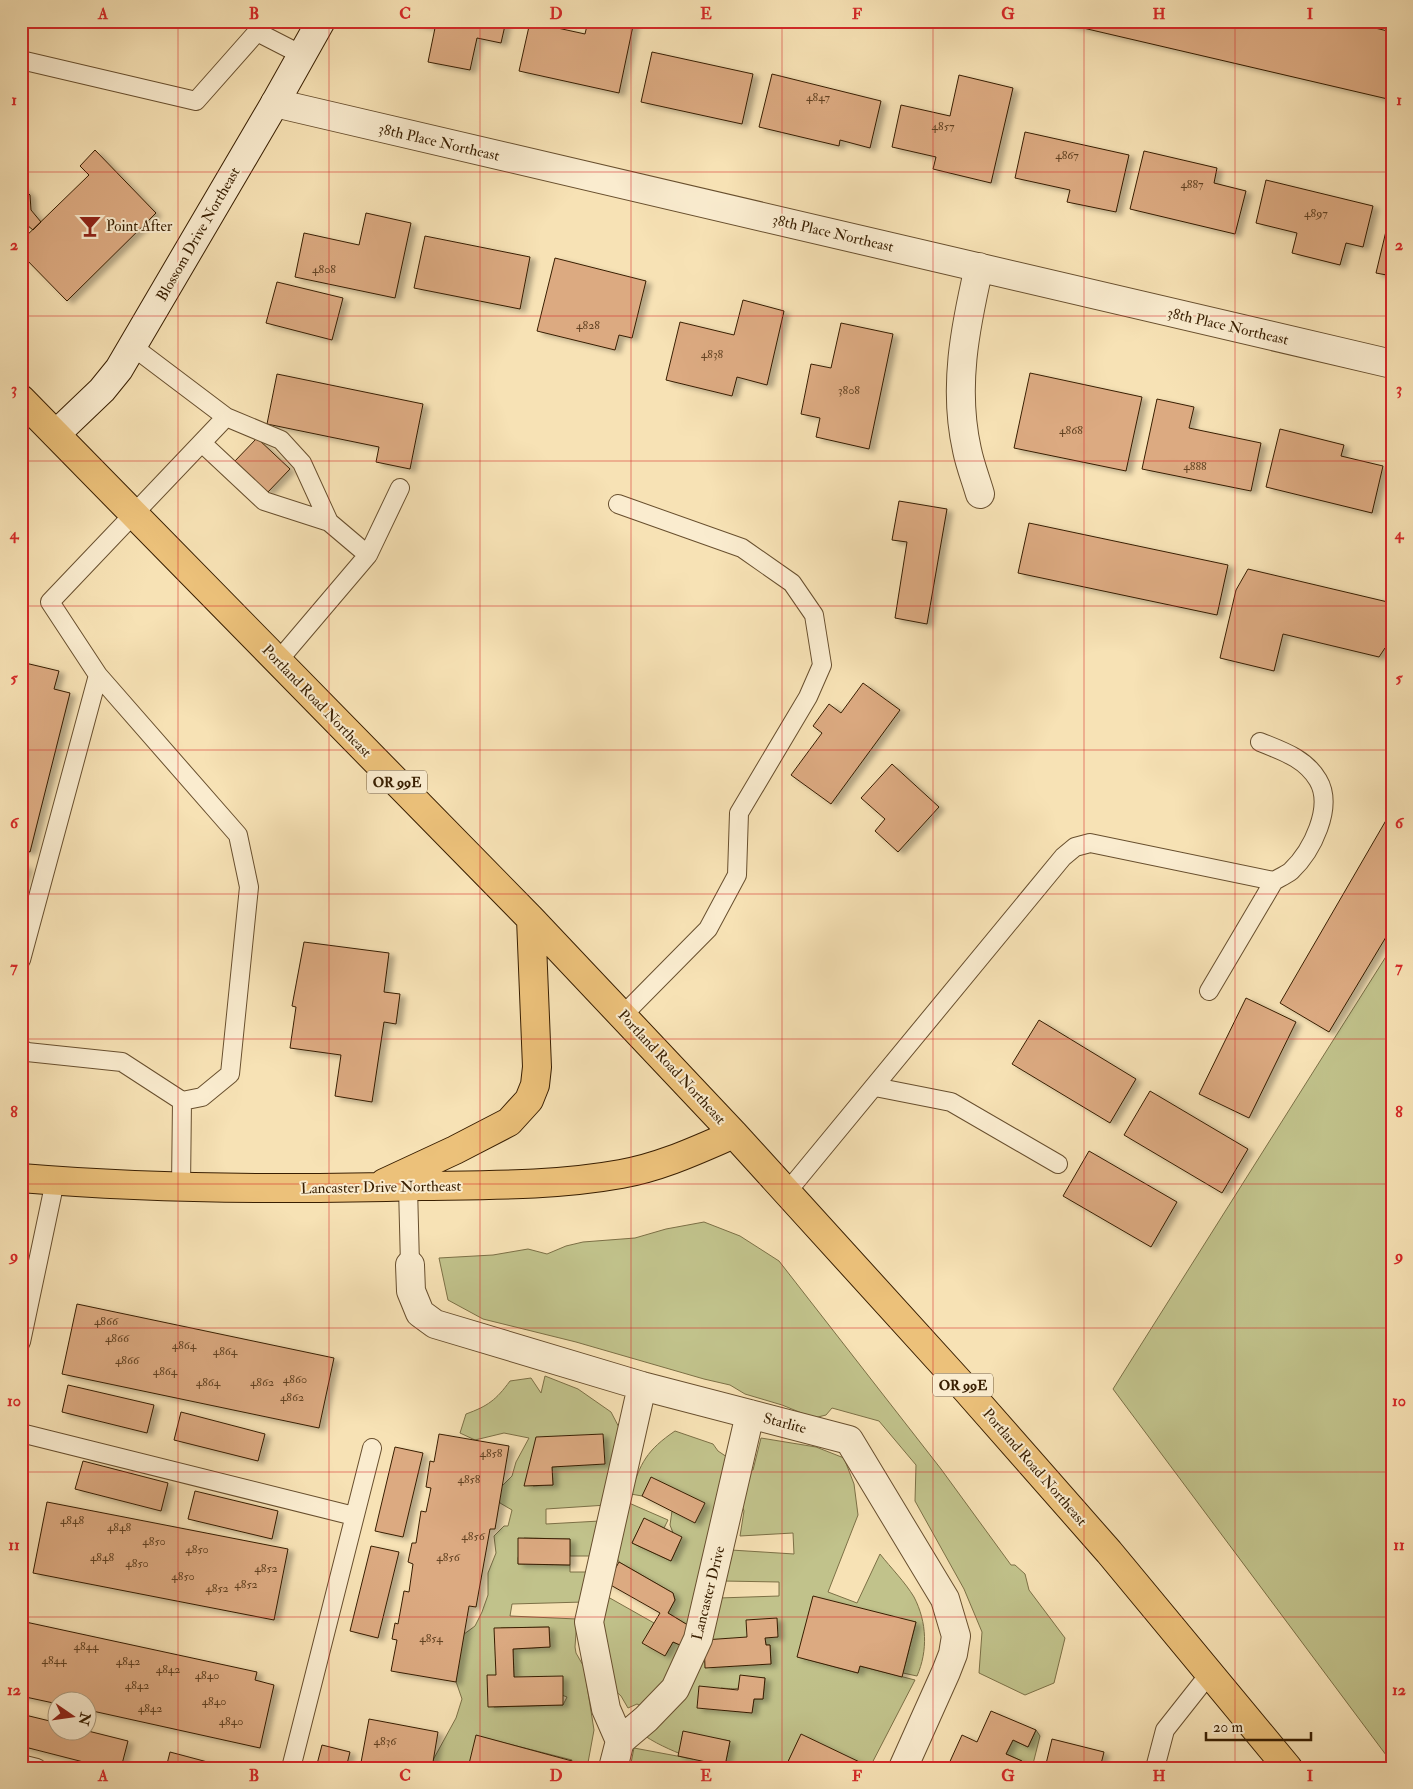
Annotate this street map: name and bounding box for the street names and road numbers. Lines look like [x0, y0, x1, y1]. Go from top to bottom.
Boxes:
street label: 38th Place Northeast [376, 119, 502, 166]
street label: Blossom Drive Northeast [152, 164, 245, 305]
street label: 38th Place Northeast [770, 210, 896, 257]
street label: 38th Place Northeast [1165, 303, 1291, 350]
street label: Portland Road Northeast [258, 641, 376, 762]
road number: OR 99E [367, 770, 427, 794]
street label: Portland Road Northeast [614, 1006, 730, 1129]
street label: Lancaster Drive Northeast [301, 1177, 462, 1198]
road number: OR 99E [933, 1374, 993, 1396]
street label: Portland Road Northeast [978, 1405, 1091, 1530]
street label: Starlite [761, 1409, 808, 1438]
street label: Lancaster Drive [688, 1544, 729, 1642]

